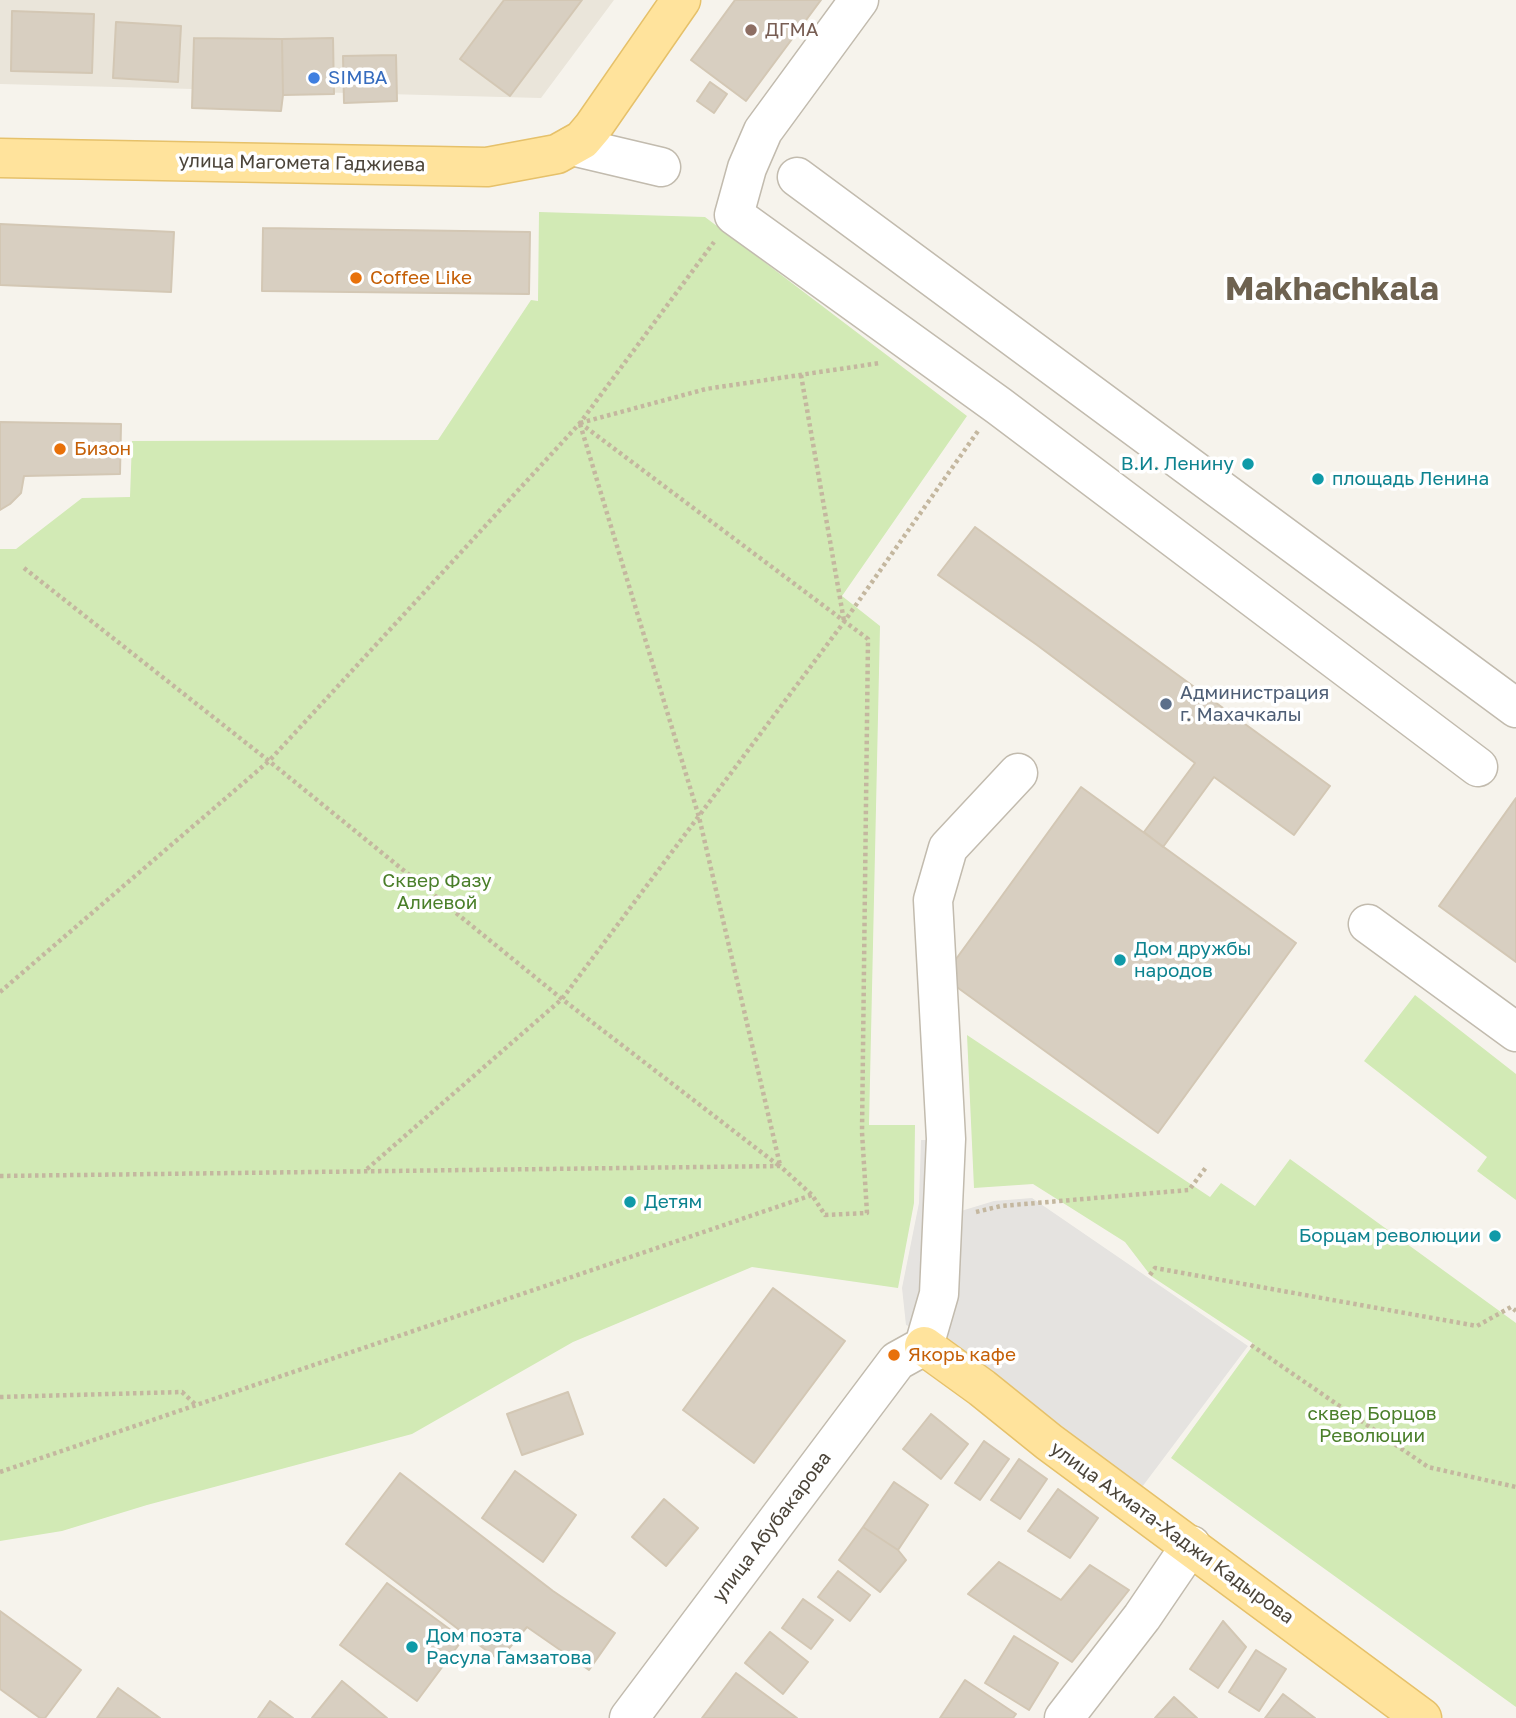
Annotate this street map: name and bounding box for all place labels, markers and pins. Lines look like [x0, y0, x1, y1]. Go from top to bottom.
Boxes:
place label: ДГМА [765, 19, 819, 41]
marker: ДГМА [743, 22, 759, 38]
place label: SIMBA [328, 67, 388, 89]
marker: SIMBA [306, 70, 322, 86]
place label: Coffee Like [370, 267, 472, 289]
marker: Coffee Like [348, 270, 364, 286]
place label: Бизон [74, 438, 131, 460]
marker: Бизон [52, 441, 68, 457]
place label: В.И. Ленину [1121, 453, 1234, 475]
marker: В.И. Ленину [1240, 456, 1256, 472]
place label: площадь Ленина [1332, 468, 1489, 490]
marker: площадь Ленина [1310, 471, 1326, 487]
place label: Администрация г. Махачкалы [1180, 682, 1329, 726]
marker: Администрация г. Махачкалы [1158, 696, 1174, 712]
place label: Дом дружбы народов [1134, 938, 1251, 982]
marker: Дом дружбы народов [1112, 952, 1128, 968]
place label: Детям [644, 1191, 702, 1213]
marker: Детям [622, 1194, 638, 1210]
place label: Борцам революции [1299, 1225, 1481, 1247]
marker: Борцам революции [1487, 1228, 1503, 1244]
place label: Якорь кафе [908, 1344, 1016, 1366]
marker: Якорь кафе [886, 1347, 902, 1363]
place label: Дом поэта Расула Гамзатова [426, 1625, 592, 1669]
marker: Дом поэта Расула Гамзатова [404, 1639, 420, 1655]

